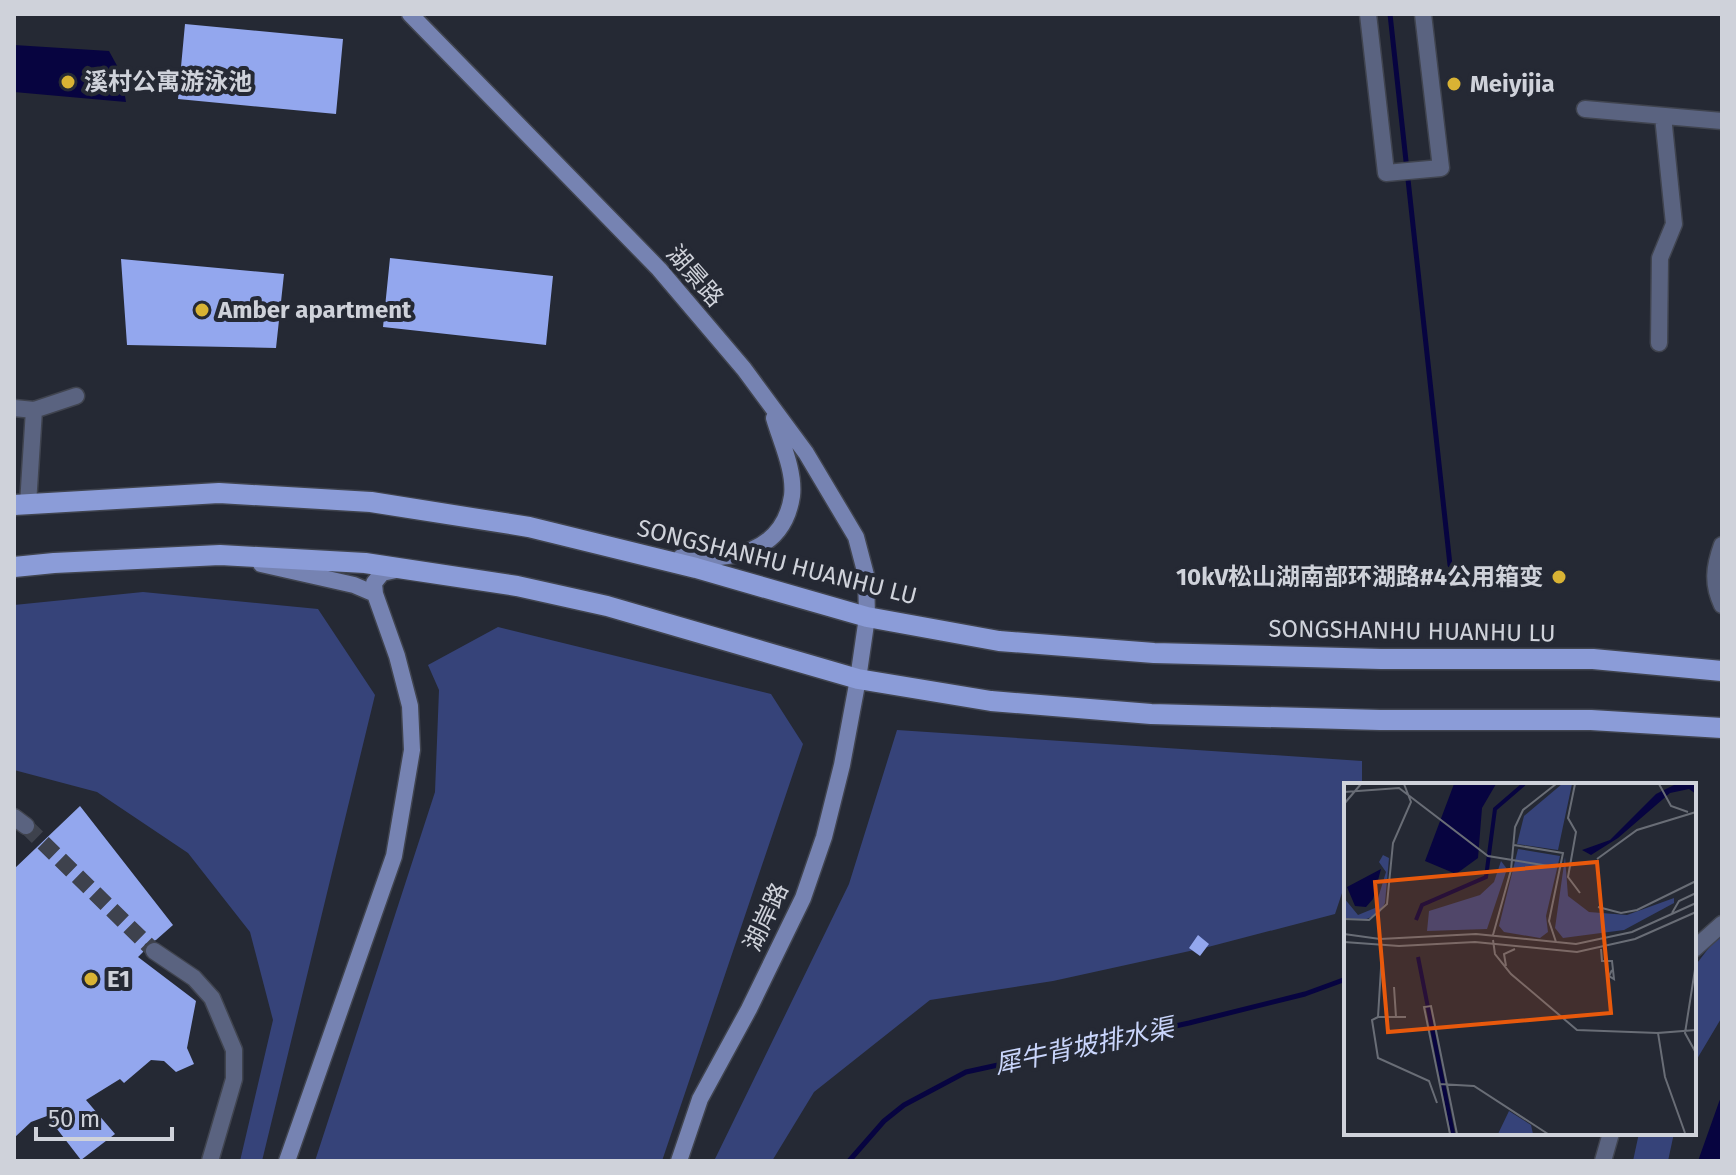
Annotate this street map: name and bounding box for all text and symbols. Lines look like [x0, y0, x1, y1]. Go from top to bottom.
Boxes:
place label: 溪村公寓游泳池 [84, 68, 252, 96]
place label: Meiyijia [1470, 70, 1555, 98]
marker: 溪村公寓游泳池 [59, 73, 77, 91]
marker: Meiyijia [1445, 75, 1463, 93]
street label: 湖景路 [661, 240, 729, 312]
place label: Amber apartment [217, 296, 412, 324]
marker: Amber apartment [193, 301, 211, 319]
street label: SONGSHANHU HUANHU LU [634, 514, 920, 610]
place label: 10kV松山湖南部环湖路#4公用箱变 [1176, 563, 1543, 591]
marker: 10kV松山湖南部环湖路#4公用箱变 [1550, 568, 1568, 586]
street label: SONGSHANHU HUANHU LU [1268, 614, 1556, 648]
inset map [1344, 783, 1696, 1135]
street label: 湖岸路 [738, 878, 794, 956]
place label: E1 [107, 965, 130, 993]
marker: E1 [82, 970, 100, 988]
water label: 犀牛背坡排水渠 [992, 1012, 1180, 1081]
scale bar [36, 1091, 172, 1141]
text: 50 m [48, 1105, 100, 1133]

